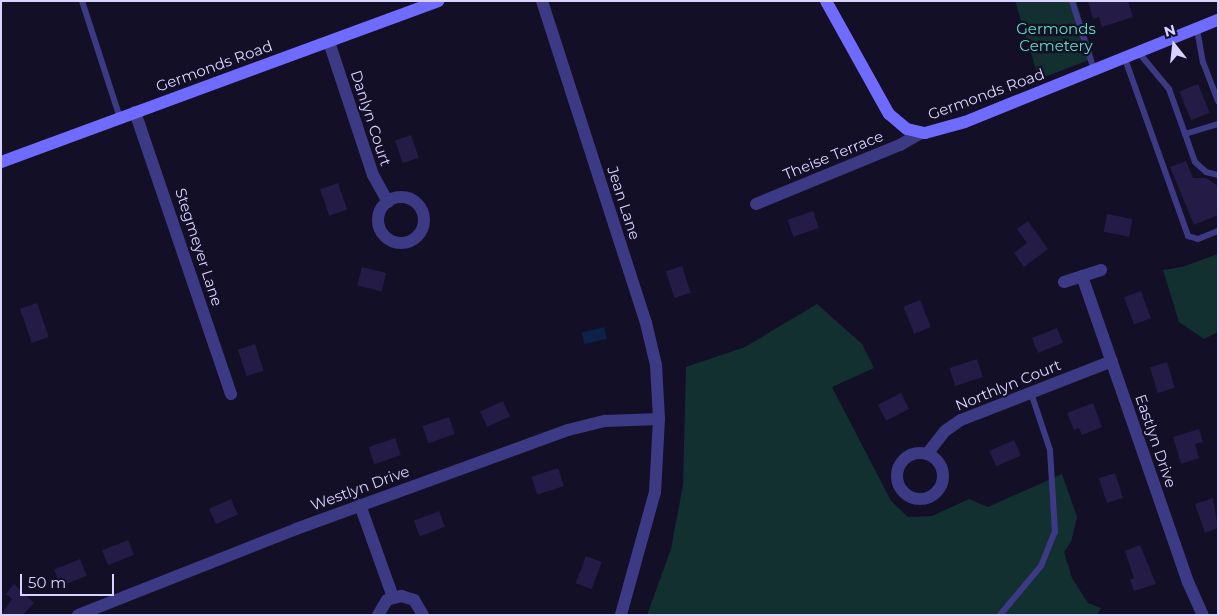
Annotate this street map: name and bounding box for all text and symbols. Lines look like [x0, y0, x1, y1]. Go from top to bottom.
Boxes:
park label: Germonds Cemetery [1016, 19, 1096, 54]
north arrow [1149, 20, 1199, 70]
text: N [1162, 20, 1178, 41]
street label: Germonds Road [153, 37, 275, 95]
street label: Germonds Road [925, 65, 1047, 123]
street label: Danlyn Court [347, 68, 395, 168]
street label: Theise Terrace [780, 127, 886, 183]
street label: Jean Lane [604, 164, 644, 242]
street label: Stegmeyer Lane [171, 186, 227, 308]
street label: Northlyn Court [953, 356, 1063, 414]
street label: Eastlyn Drive [1132, 392, 1180, 490]
street label: Westlyn Drive [308, 462, 412, 514]
scale bar [22, 564, 116, 596]
text: 50 m [28, 573, 66, 592]

